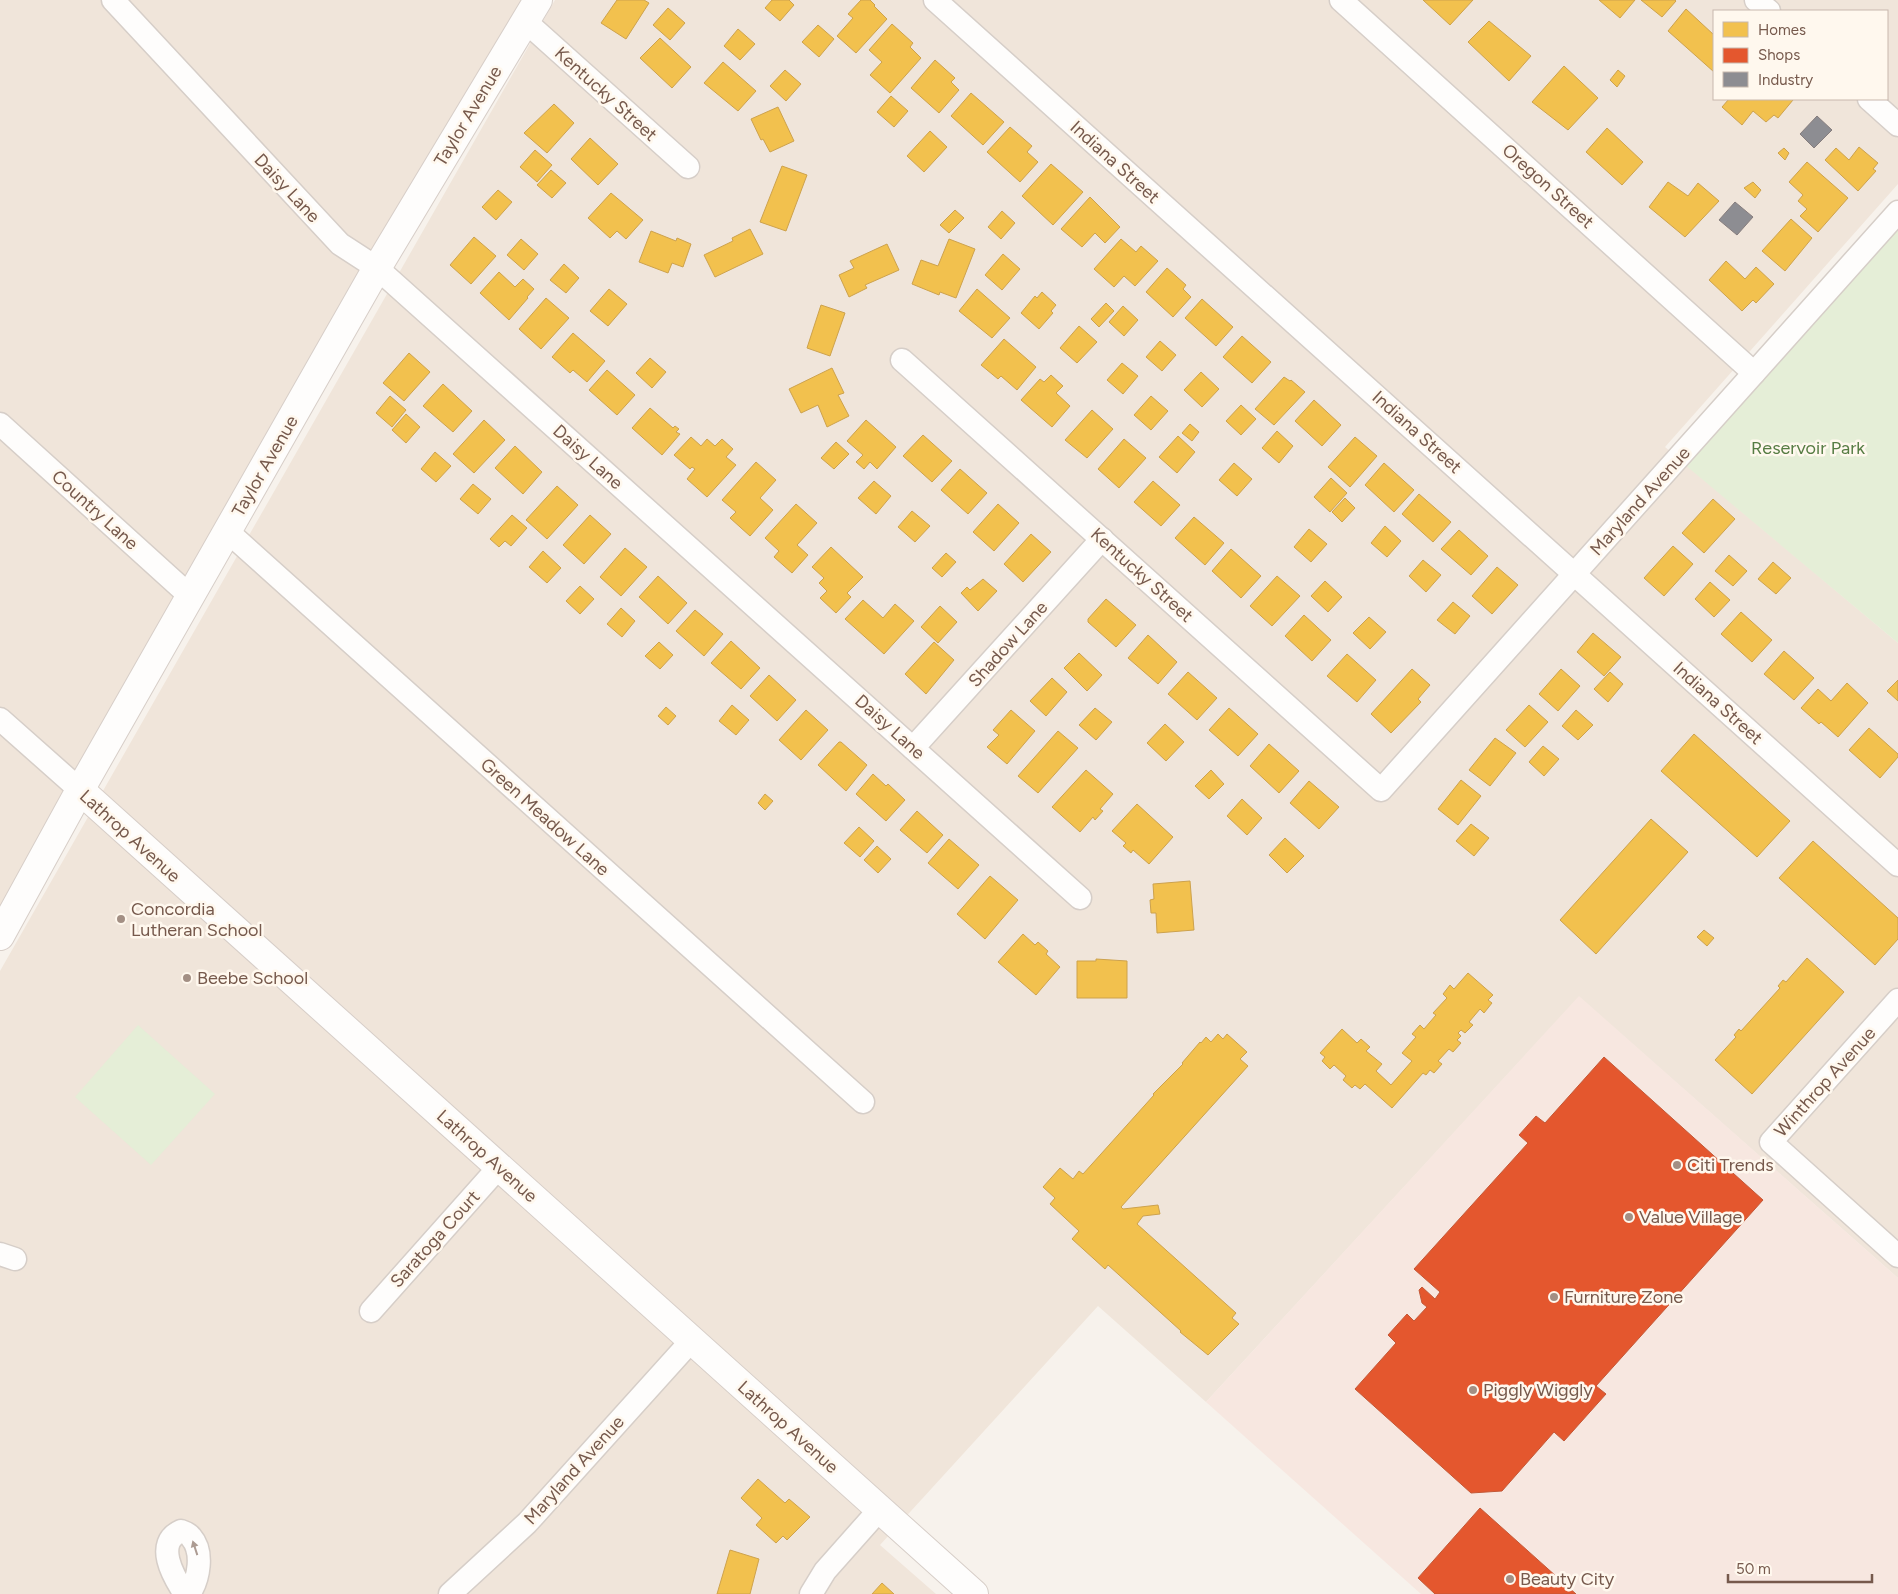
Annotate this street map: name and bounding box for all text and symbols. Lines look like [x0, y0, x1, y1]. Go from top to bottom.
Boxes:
legend [1713, 10, 1888, 100]
text: Homes [1758, 21, 1806, 39]
street label: Kentucky Street [550, 42, 662, 146]
text: Shops [1758, 46, 1800, 64]
street label: Taylor Avenue [429, 62, 507, 170]
text: Industry [1758, 71, 1813, 89]
street label: Indiana Street [1066, 116, 1164, 208]
street label: Oregon Street [1498, 139, 1599, 233]
street label: Daisy Lane [249, 149, 325, 227]
street label: Indiana Street [1368, 386, 1466, 478]
street label: Taylor Avenue [227, 411, 303, 520]
street label: Daisy Lane [549, 420, 628, 494]
park label: Reservoir Park [1751, 437, 1865, 459]
street label: Maryland Avenue [1585, 442, 1695, 560]
street label: Country Lane [47, 465, 143, 555]
street label: Kentucky Street [1086, 523, 1198, 627]
street label: Shadow Lane [964, 596, 1052, 691]
street label: Indiana Street [1669, 657, 1767, 749]
street label: Daisy Lane [851, 690, 930, 764]
street label: Green Meadow Lane [476, 753, 614, 881]
street label: Lathrop Avenue [75, 785, 185, 887]
place label: Concordia Lutheran School [131, 898, 263, 941]
marker: Concordia Lutheran School [115, 913, 127, 925]
place label: Beebe School [197, 967, 308, 989]
marker: Beebe School [181, 972, 193, 984]
street label: Winthrop Avenue [1770, 1022, 1880, 1142]
street label: Lathrop Avenue [432, 1105, 542, 1207]
place label: Citi Trends [1687, 1154, 1774, 1176]
marker: Citi Trends [1671, 1159, 1683, 1171]
street label: Saratoga Court [386, 1186, 485, 1292]
place label: Value Village [1639, 1206, 1743, 1228]
marker: Value Village [1623, 1211, 1635, 1223]
place label: Furniture Zone [1564, 1286, 1683, 1308]
marker: Furniture Zone [1548, 1291, 1560, 1303]
street label: Lathrop Avenue [733, 1376, 843, 1478]
place label: Piggly Wiggly [1483, 1379, 1593, 1401]
marker: Piggly Wiggly [1467, 1384, 1479, 1396]
street label: Maryland Avenue [519, 1411, 629, 1529]
one-way arrow [191, 1540, 199, 1555]
scale bar [1728, 1552, 1872, 1584]
text: 50 m [1736, 1560, 1771, 1578]
place label: Beauty City [1520, 1568, 1615, 1590]
marker: Beauty City [1504, 1573, 1516, 1585]

